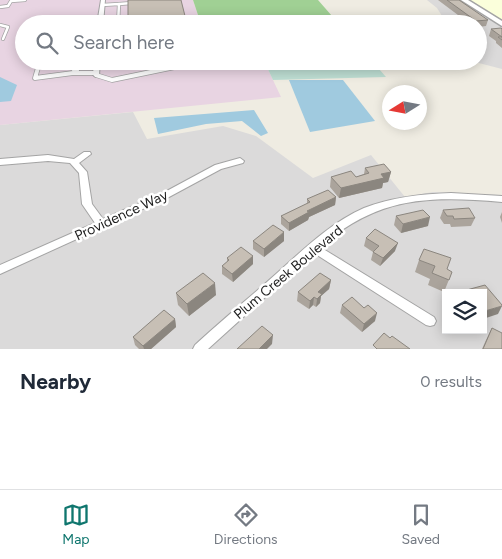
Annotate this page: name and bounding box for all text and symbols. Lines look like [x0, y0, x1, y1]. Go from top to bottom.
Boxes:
search box [15, 15, 487, 70]
icon: search [33, 29, 61, 57]
text: Search here [73, 31, 175, 54]
north arrow [382, 85, 427, 130]
street label: Providence Way [72, 186, 171, 244]
street label: Plum Creek Boulevard [230, 222, 346, 323]
map controls [442, 289, 487, 334]
button: layers [442, 289, 487, 334]
text: Nearby [20, 369, 91, 394]
text: 0 results [420, 372, 482, 391]
tab: Map [62, 501, 90, 548]
tab: Directions [214, 501, 278, 548]
tab: Saved [401, 501, 440, 548]

